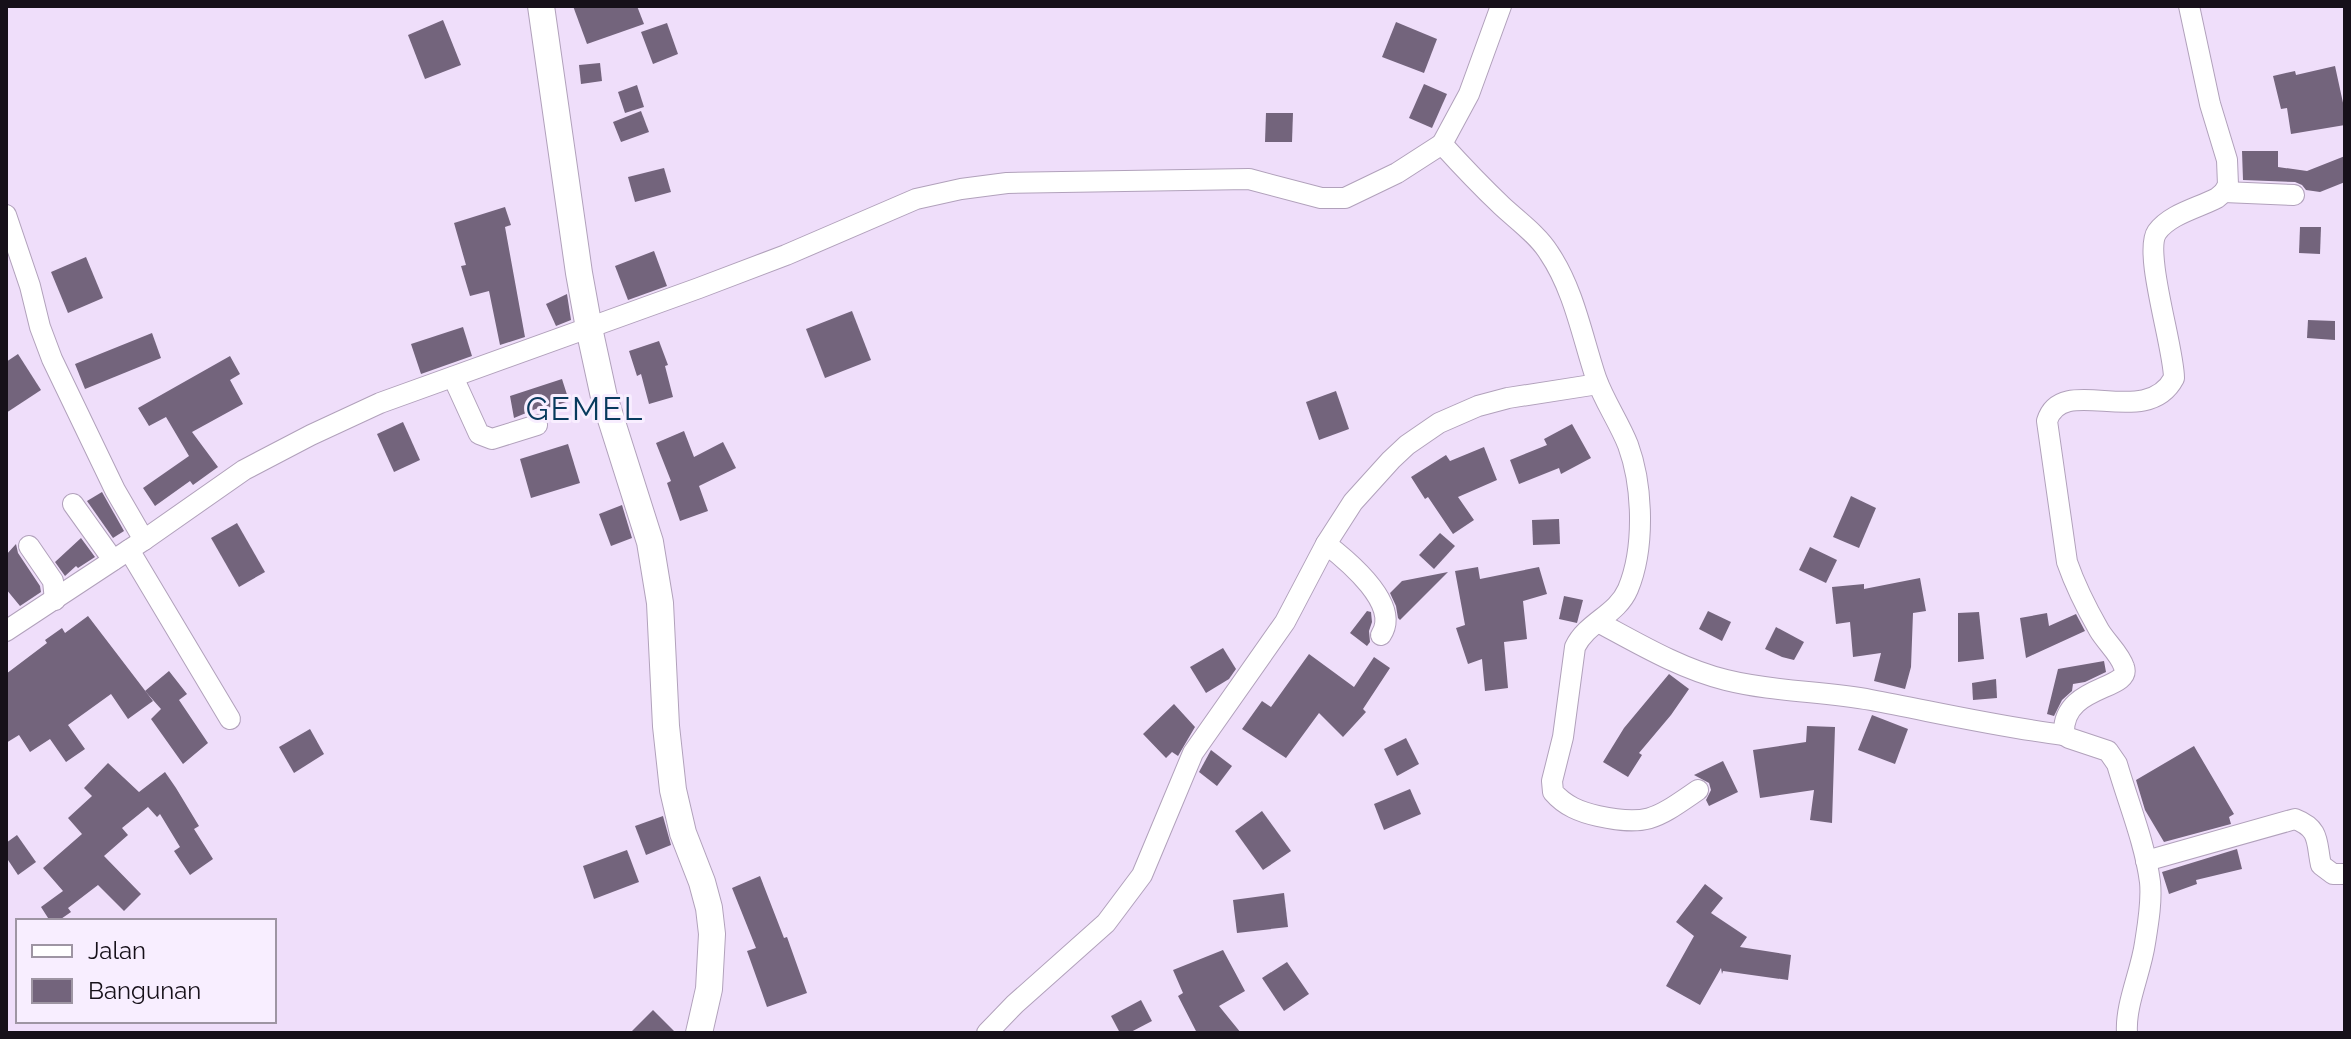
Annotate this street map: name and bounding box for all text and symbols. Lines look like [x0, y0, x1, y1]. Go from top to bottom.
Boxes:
district label: GEMEL [526, 390, 644, 427]
legend [16, 919, 276, 1023]
text: Jalan [88, 936, 146, 965]
text: Bangunan [88, 976, 201, 1005]

